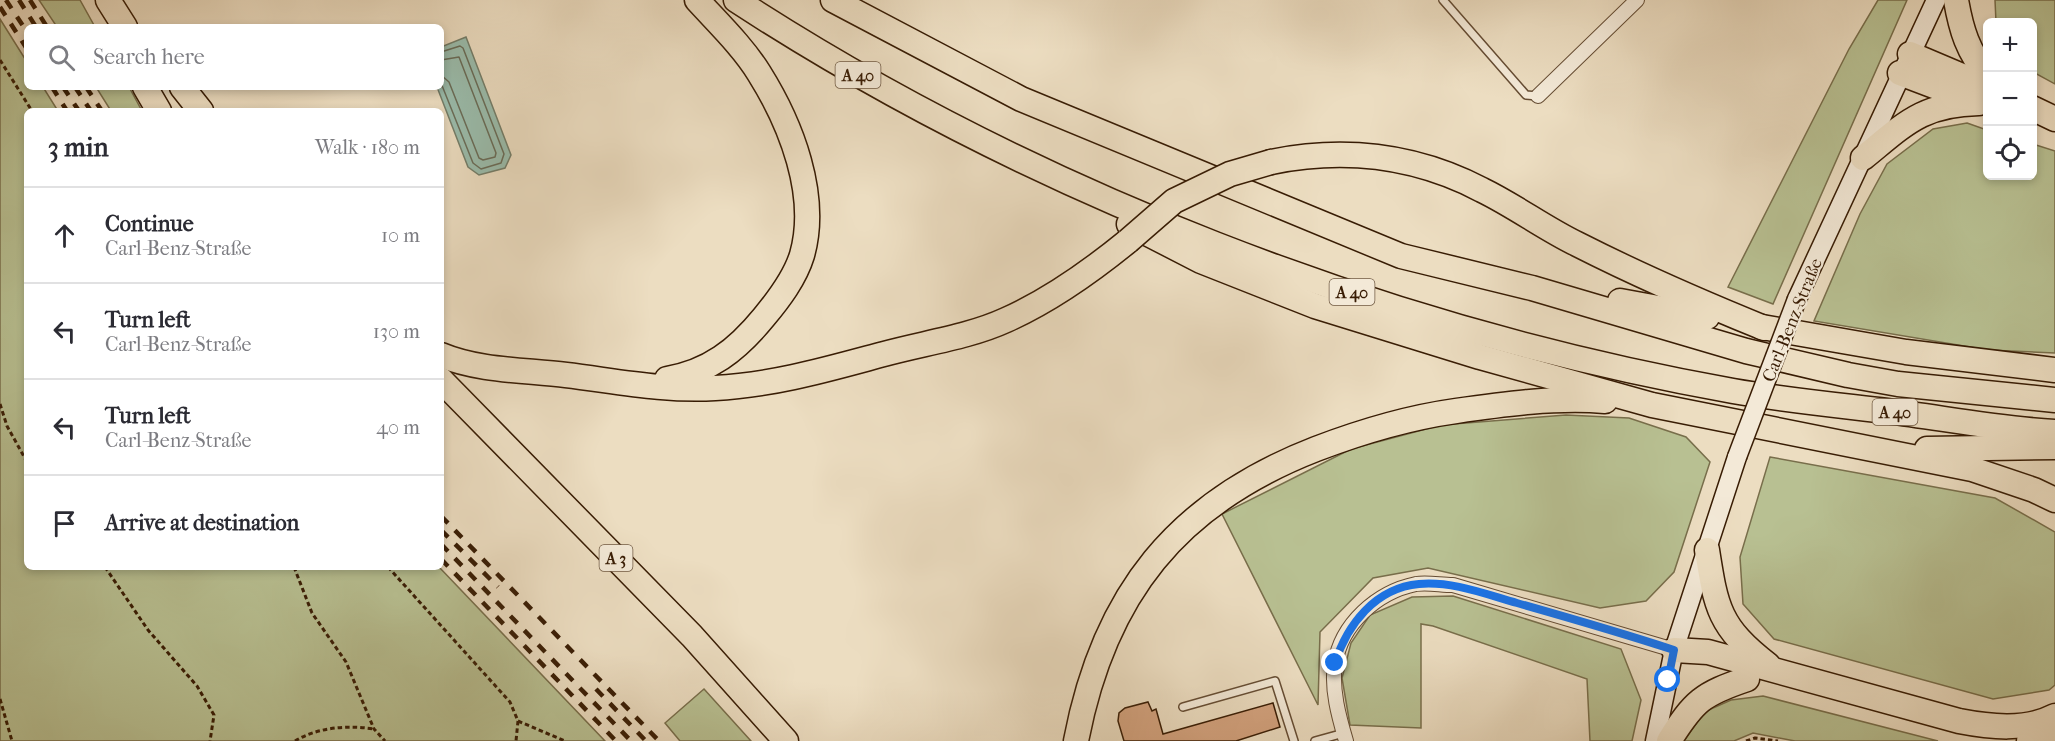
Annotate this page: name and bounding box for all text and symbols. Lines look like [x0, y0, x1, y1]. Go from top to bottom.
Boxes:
map controls [1983, 18, 2037, 180]
button: + [1983, 18, 2037, 72]
search box [24, 24, 444, 90]
icon: search [45, 41, 78, 74]
text: Search here [93, 44, 205, 70]
road number: A 40 [836, 62, 880, 88]
button: − [1983, 72, 2037, 126]
button: locate [1983, 126, 2037, 180]
text: 3 min [48, 132, 109, 163]
text: Walk · 180 m [315, 136, 420, 159]
text: Continue [105, 211, 194, 237]
icon: ahead [48, 219, 81, 252]
text: 10 m [381, 224, 420, 247]
text: Carl-Benz-Straße [105, 237, 251, 260]
street label: Carl-Benz-Straße [1758, 255, 1827, 385]
road number: A 40 [1330, 279, 1374, 305]
text: Turn left [105, 307, 191, 333]
icon: left [48, 315, 81, 348]
text: 130 m [373, 320, 420, 343]
text: Carl-Benz-Straße [105, 333, 251, 356]
road number: A 40 [1872, 399, 1918, 425]
text: Turn left [105, 403, 191, 429]
icon: left [48, 411, 81, 444]
text: 40 m [376, 416, 420, 439]
text: Carl-Benz-Straße [105, 429, 251, 452]
icon: arrive [48, 507, 81, 540]
text: Arrive at destination [105, 510, 299, 536]
road number: A 3 [600, 545, 632, 571]
route end [1321, 649, 1347, 675]
route start [1654, 666, 1680, 692]

